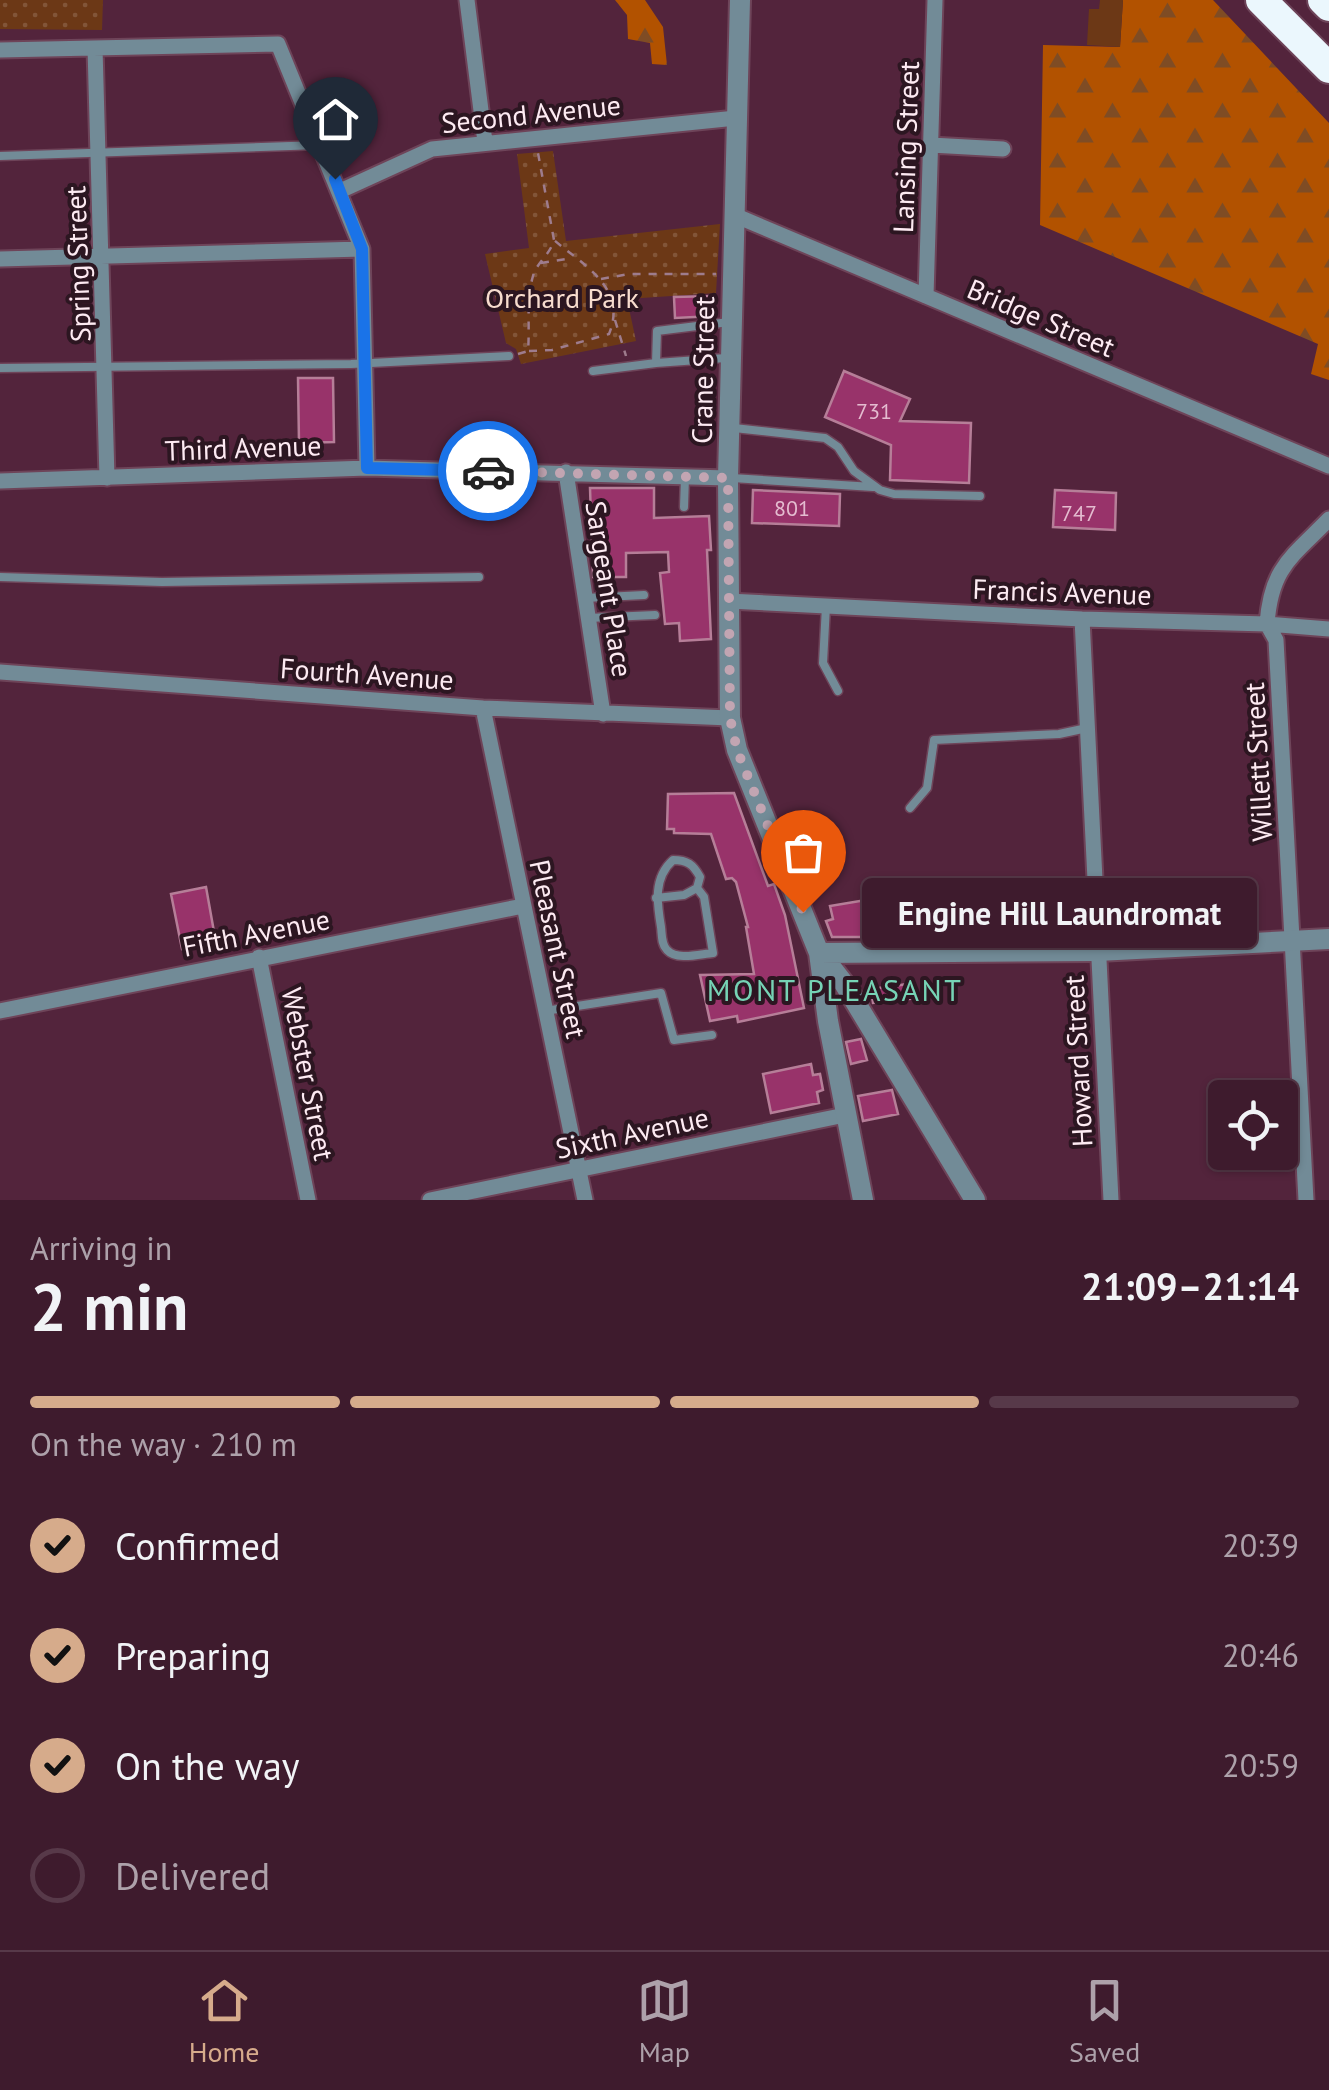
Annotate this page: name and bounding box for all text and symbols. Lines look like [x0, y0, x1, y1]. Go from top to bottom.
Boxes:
street label: Lansing Street [884, 60, 927, 233]
pin [293, 77, 378, 180]
street label: Second Avenue [439, 86, 622, 141]
icon: home [308, 92, 363, 147]
street label: Spring Street [56, 185, 99, 343]
street label: Bridge Street [962, 270, 1121, 365]
park label: Orchard Park [485, 279, 640, 316]
street label: Crane Street [683, 295, 722, 444]
house number: 731 [856, 397, 892, 425]
courier [438, 421, 538, 521]
street label: Third Avenue [164, 426, 322, 469]
icon: car [461, 444, 516, 499]
house number: 801 [774, 494, 810, 522]
street label: Sargeant Place [577, 498, 642, 680]
house number: 747 [1061, 499, 1097, 527]
street label: Francis Avenue [972, 570, 1152, 613]
street label: Fourth Avenue [279, 649, 455, 698]
street label: Willett Street [1235, 681, 1280, 843]
pin [761, 810, 846, 913]
icon: bag [776, 825, 831, 880]
street label: Pleasant Street [522, 856, 596, 1042]
callout: Engine Hill Laundromat [863, 877, 1258, 947]
text: Engine Hill Laundromat [898, 892, 1221, 934]
street label: Fifth Avenue [179, 900, 333, 965]
district label: MONT PLEASANT [707, 970, 963, 1009]
street label: Howard Street [1055, 974, 1100, 1148]
street label: Webster Street [274, 984, 343, 1164]
map controls [1208, 1080, 1298, 1170]
button: locate [1208, 1080, 1298, 1170]
street label: Sixth Avenue [552, 1098, 712, 1167]
text: Arriving in [30, 1227, 172, 1269]
text: 21:09–21:14 [1081, 1261, 1299, 1310]
text: 2 min [30, 1264, 189, 1348]
text: On the way · 210 m [30, 1423, 297, 1465]
icon: check [30, 1518, 85, 1573]
text: Confirmed [115, 1521, 281, 1570]
text: 20:39 [1222, 1524, 1299, 1566]
icon: check [30, 1628, 85, 1683]
text: Preparing [115, 1631, 271, 1680]
text: 20:46 [1222, 1634, 1299, 1676]
icon: check [30, 1738, 85, 1793]
text: On the way [115, 1741, 300, 1790]
text: 20:59 [1222, 1744, 1299, 1786]
text: Delivered [115, 1851, 270, 1900]
tab: Home [189, 1973, 259, 2070]
tab: Map [637, 1973, 692, 2070]
tab: Saved [1069, 1973, 1140, 2070]

